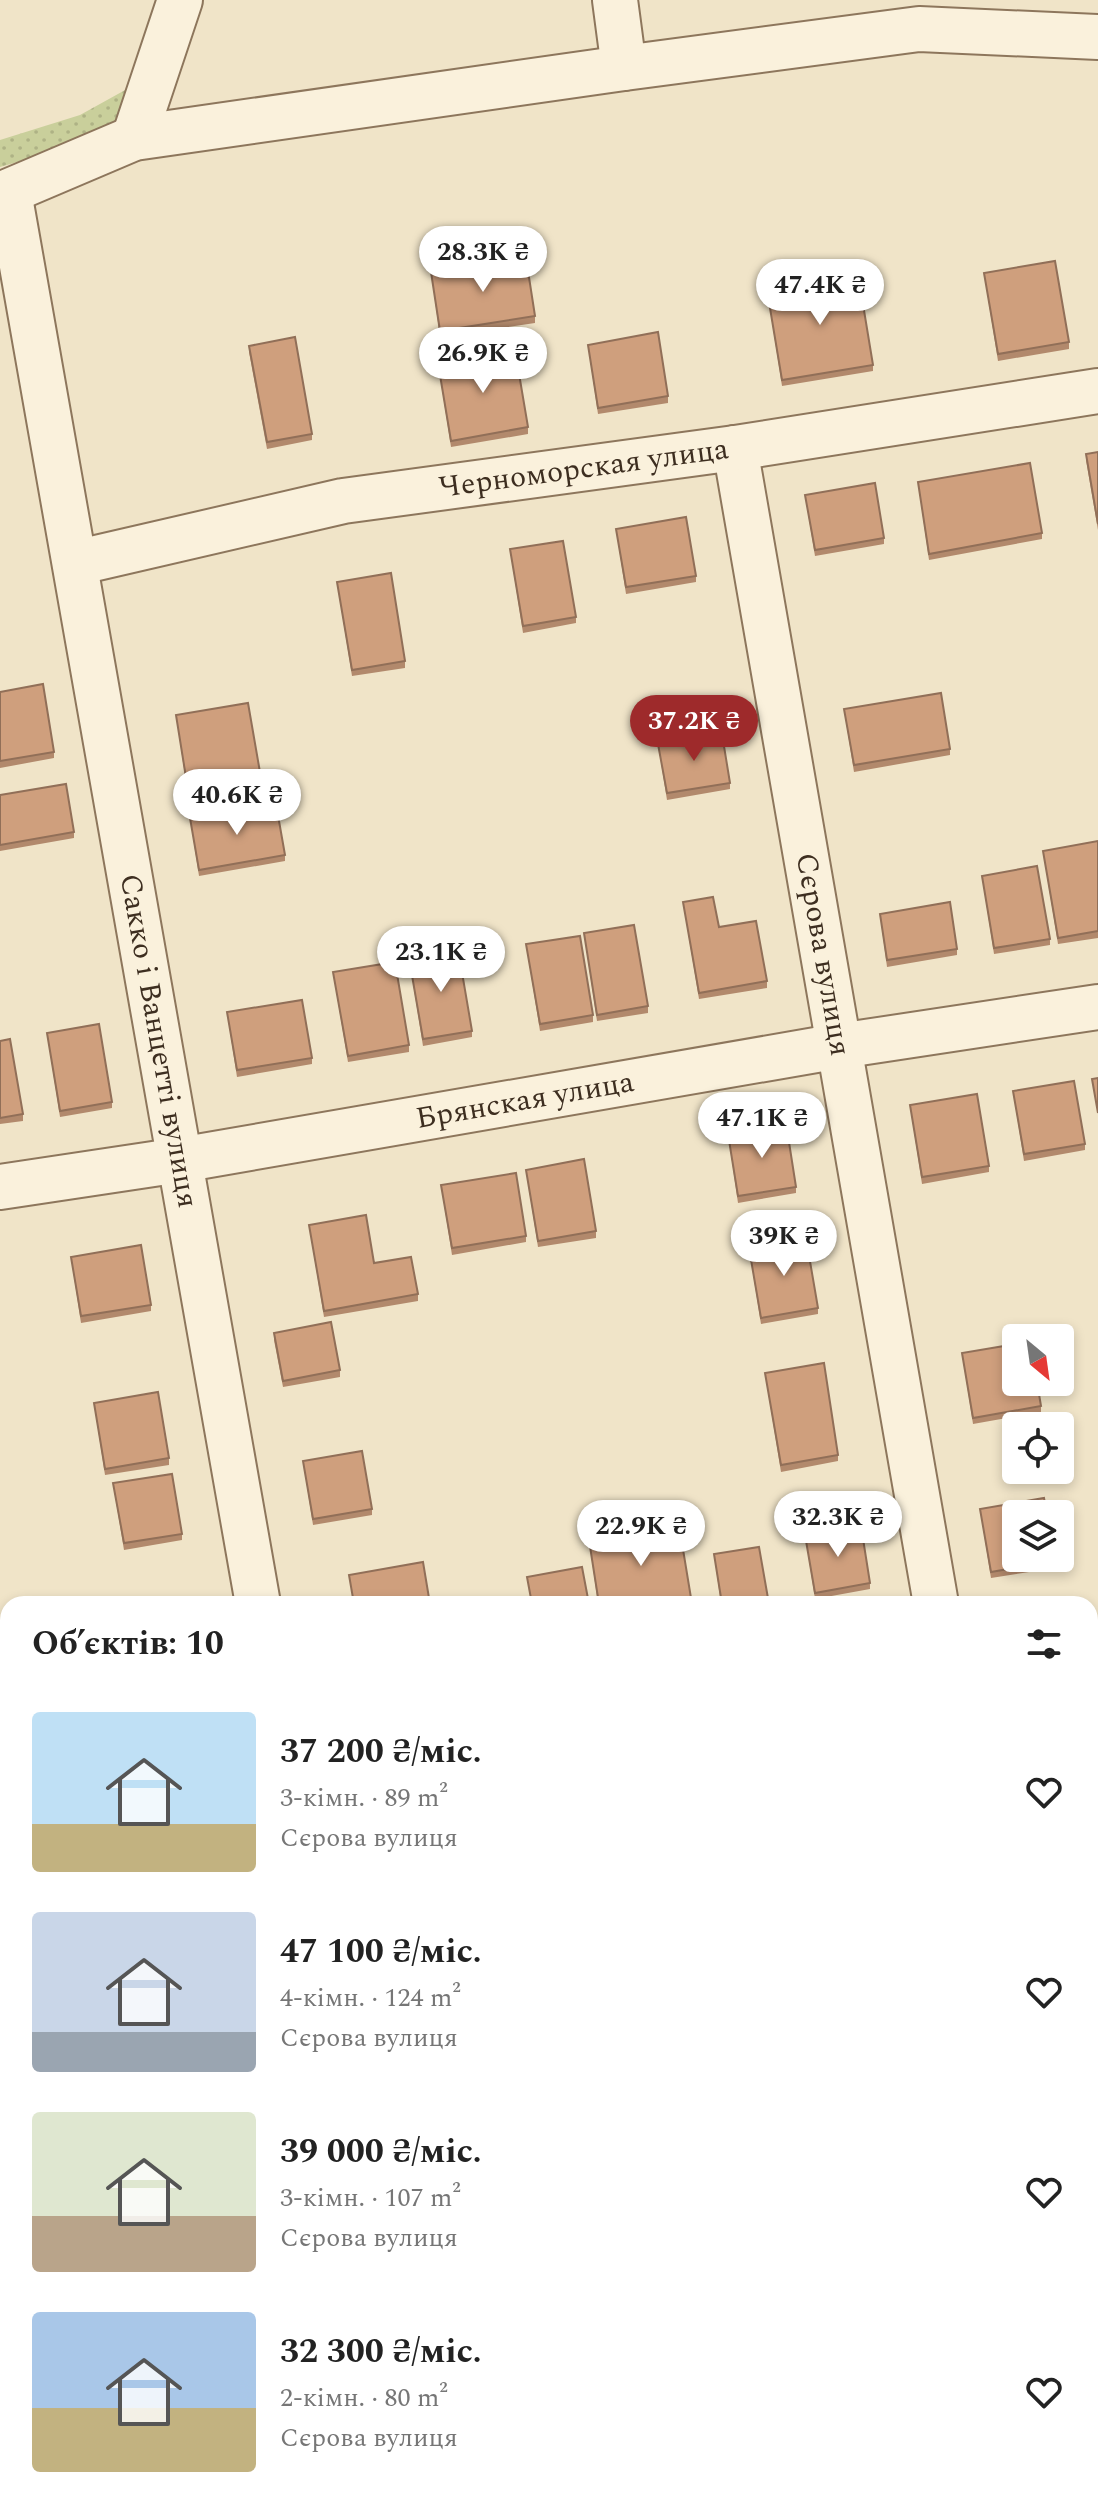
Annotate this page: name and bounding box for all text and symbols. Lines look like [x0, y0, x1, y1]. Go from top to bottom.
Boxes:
pin: 28.3K ₴ [409, 226, 557, 294]
text: 28.3K ₴ [437, 232, 529, 272]
pin: 47.4K ₴ [746, 259, 894, 327]
text: 47.4K ₴ [774, 265, 866, 305]
pin: 26.9K ₴ [409, 327, 557, 395]
text: 26.9K ₴ [437, 333, 529, 373]
street label: Черноморская улица [436, 426, 732, 511]
pin: 37.2K ₴ [620, 695, 768, 763]
text: 37.2K ₴ [648, 701, 740, 741]
pin: 40.6K ₴ [163, 769, 311, 837]
text: 40.6K ₴ [191, 775, 283, 815]
street label: Сєрова вулиця [783, 849, 863, 1059]
street label: Сакко і Ванцетті вулиця [107, 870, 211, 1211]
pin: 23.1K ₴ [367, 926, 515, 994]
text: 23.1K ₴ [395, 932, 487, 972]
street label: Брянская улица [412, 1059, 638, 1142]
pin: 47.1K ₴ [688, 1092, 836, 1160]
text: 47.1K ₴ [716, 1098, 808, 1138]
pin: 39K ₴ [728, 1210, 840, 1278]
text: 39K ₴ [749, 1216, 819, 1256]
north arrow [1002, 1324, 1074, 1396]
map controls [1002, 1324, 1074, 1572]
button: locate [1002, 1412, 1074, 1484]
pin: 32.3K ₴ [764, 1491, 912, 1559]
text: 32.3K ₴ [792, 1497, 884, 1537]
pin: 22.9K ₴ [567, 1500, 715, 1568]
button: layers [1002, 1500, 1074, 1572]
text: 22.9K ₴ [595, 1506, 687, 1546]
text: Об’єктів: 10 [32, 1618, 224, 1670]
icon: filters [1022, 1622, 1066, 1666]
text: 37 200 ₴/міс. [280, 1726, 482, 1778]
icon: home [96, 1744, 192, 1840]
icon: heart [1022, 1770, 1066, 1814]
text: 3-кімн. · 89 m² [280, 1778, 448, 1818]
text: Сєрова вулиця [280, 1818, 458, 1858]
text: 47 100 ₴/міс. [280, 1926, 482, 1978]
icon: home [96, 1944, 192, 2040]
icon: heart [1022, 1970, 1066, 2014]
text: 4-кімн. · 124 m² [280, 1978, 461, 2018]
text: Сєрова вулиця [280, 2018, 458, 2058]
text: 39 000 ₴/міс. [280, 2126, 482, 2178]
icon: home [96, 2144, 192, 2240]
icon: heart [1022, 2170, 1066, 2214]
text: 3-кімн. · 107 m² [280, 2178, 461, 2218]
text: Сєрова вулиця [280, 2218, 458, 2258]
text: 32 300 ₴/міс. [280, 2326, 482, 2378]
icon: home [96, 2344, 192, 2440]
icon: heart [1022, 2370, 1066, 2414]
text: 2-кімн. · 80 m² [280, 2378, 448, 2418]
text: Сєрова вулиця [280, 2418, 458, 2458]

